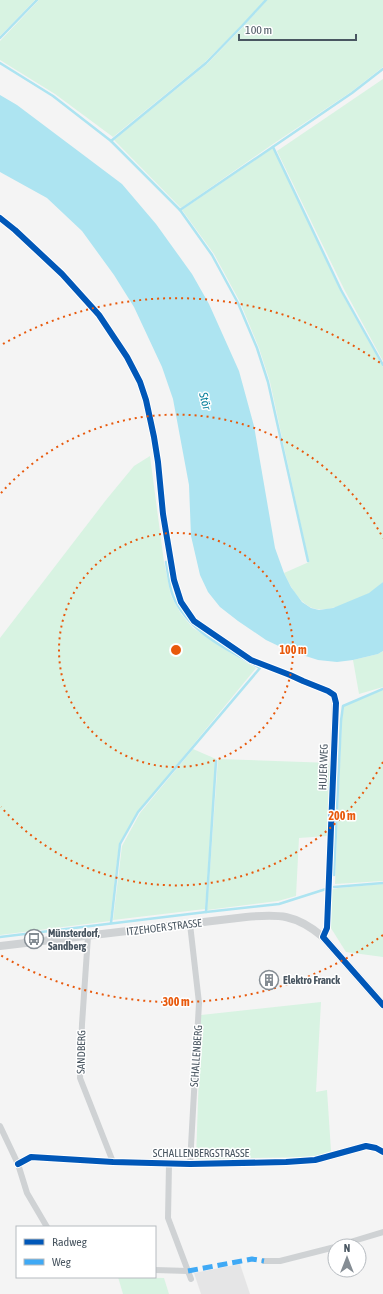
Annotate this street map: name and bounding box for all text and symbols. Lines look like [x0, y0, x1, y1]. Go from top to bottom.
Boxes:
scale bar [239, 16, 356, 42]
text: 100 m [245, 23, 272, 37]
water label: Stör [196, 390, 214, 412]
centre of rings [169, 643, 183, 657]
text: 100 m [279, 643, 307, 657]
street label: HUJER WEG [316, 743, 330, 790]
text: 200 m [328, 809, 356, 823]
street label: ITZEHOER STRASSE [126, 916, 203, 938]
place label: Münsterdorf, Sandberg [48, 927, 100, 952]
bus stop icon: Münsterdorf, Sandberg [23, 928, 45, 950]
building icon: Elektro Franck [258, 969, 280, 991]
place label: Elektro Franck [283, 974, 340, 986]
text: 300 m [162, 995, 190, 1009]
street label: SCHALLENBERG [188, 1024, 204, 1087]
street label: SANDBERG [75, 1030, 87, 1074]
street label: SCHALLENBERGSTRASSE [153, 1147, 250, 1159]
legend [16, 1226, 156, 1278]
text: Radweg [52, 1235, 88, 1249]
north arrow [327, 1238, 367, 1278]
text: N [344, 1242, 350, 1254]
text: Weg [52, 1255, 72, 1269]

